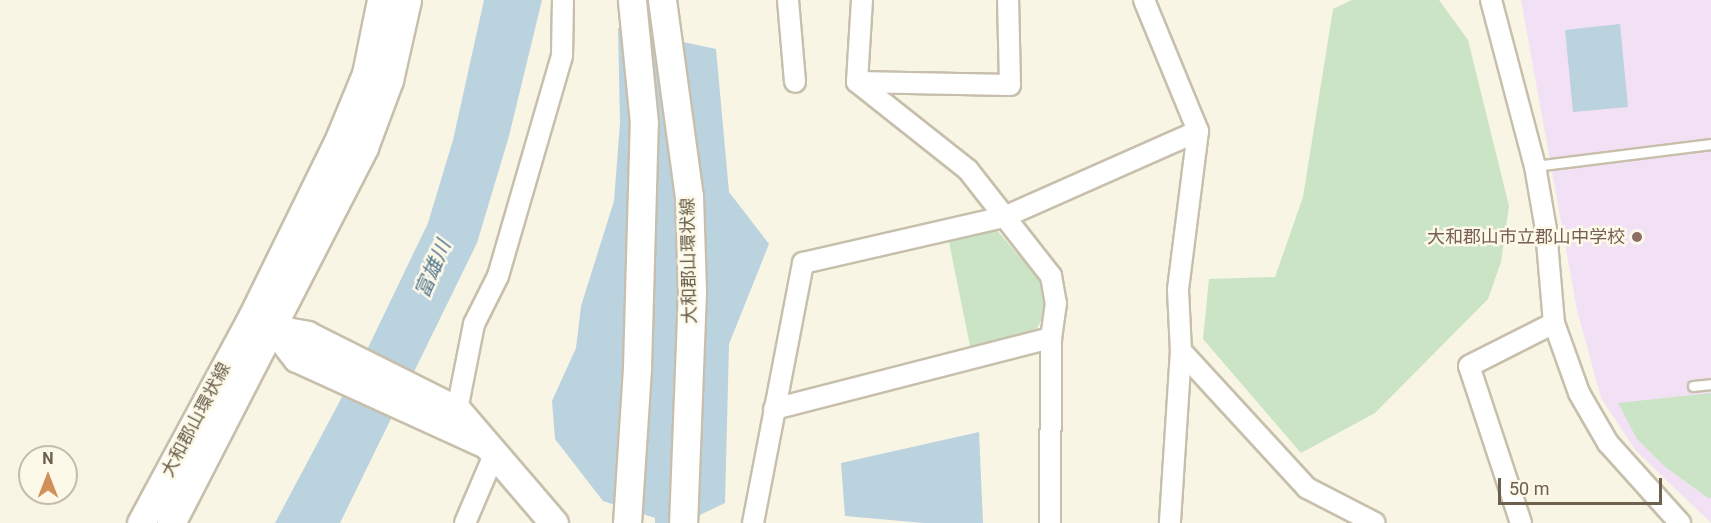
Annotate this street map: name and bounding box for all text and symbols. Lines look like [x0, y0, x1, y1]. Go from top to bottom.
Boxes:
street label: 大和郡山環状線 [677, 198, 701, 324]
place label: 大和郡山市立郡山中学校 [1427, 226, 1625, 248]
marker: 大和郡山市立郡山中学校 [1630, 230, 1644, 244]
water label: 富雄川 [410, 237, 456, 301]
street label: 大和郡山環状線 [157, 359, 235, 481]
north arrow [18, 445, 78, 505]
text: N [42, 449, 54, 468]
scale bar [1501, 466, 1664, 504]
text: 50 m [1509, 478, 1549, 499]

